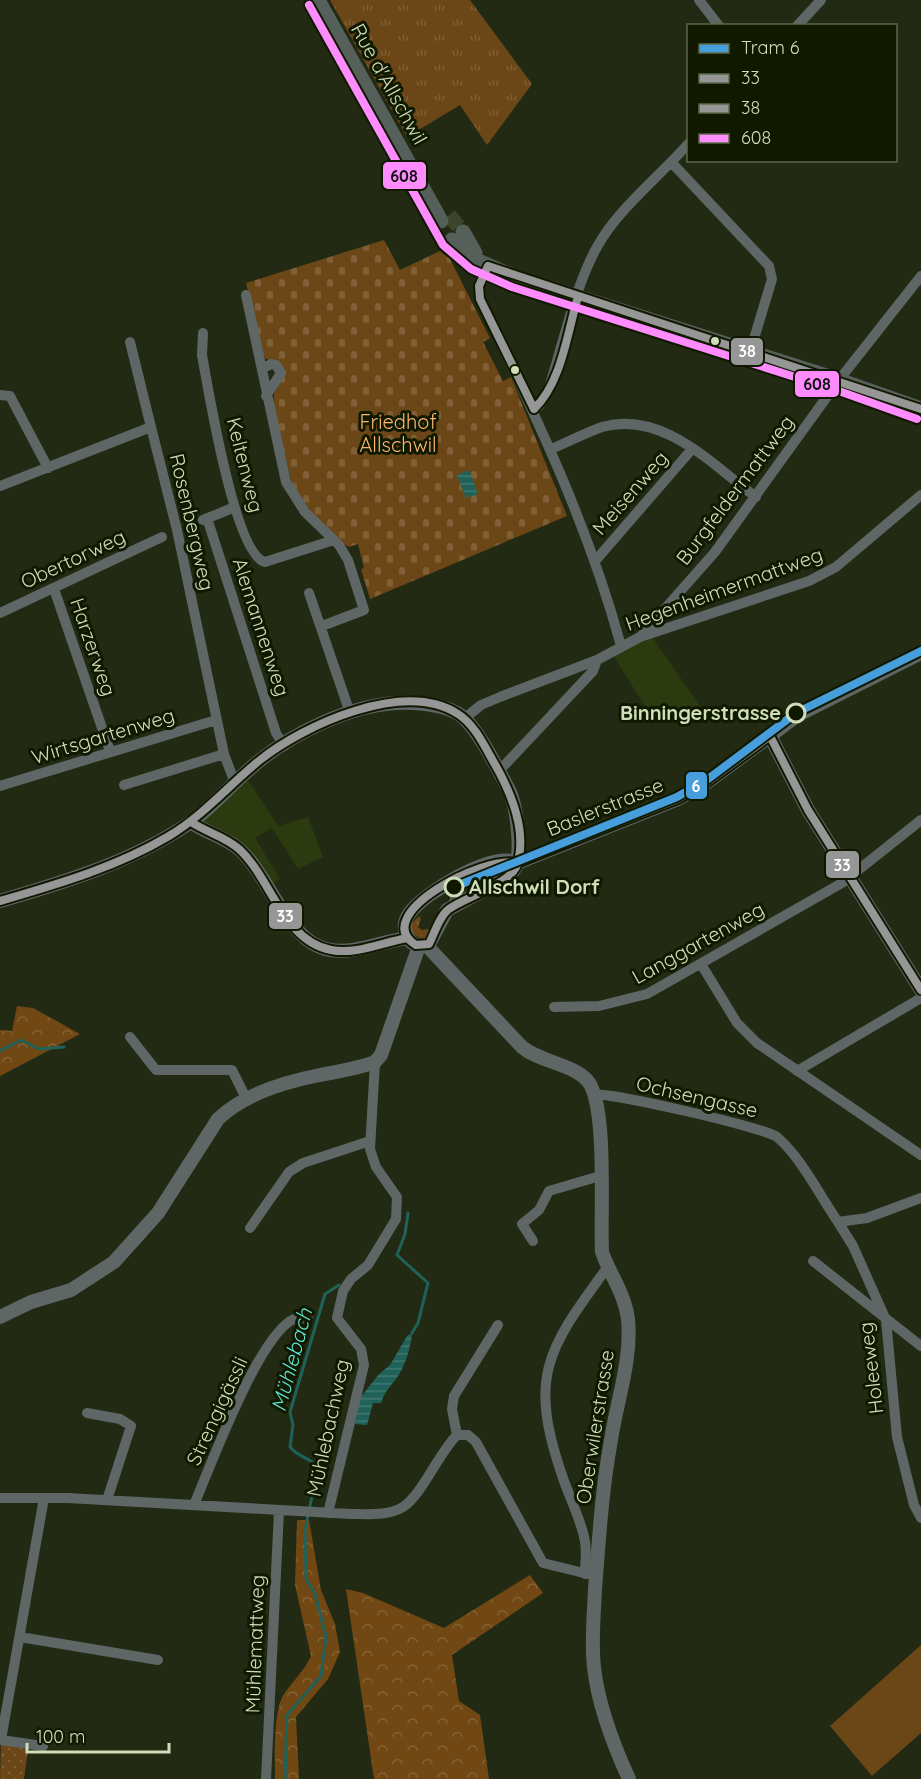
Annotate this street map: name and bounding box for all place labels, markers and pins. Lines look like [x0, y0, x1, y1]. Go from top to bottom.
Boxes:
unlabelled marker [709, 335, 721, 347]
unlabelled marker [509, 364, 521, 376]
place label: Binningerstrasse [620, 700, 781, 725]
marker: Binningerstrasse [786, 703, 806, 723]
place label: Allschwil Dorf [469, 874, 600, 899]
marker: Allschwil Dorf [444, 877, 464, 897]

